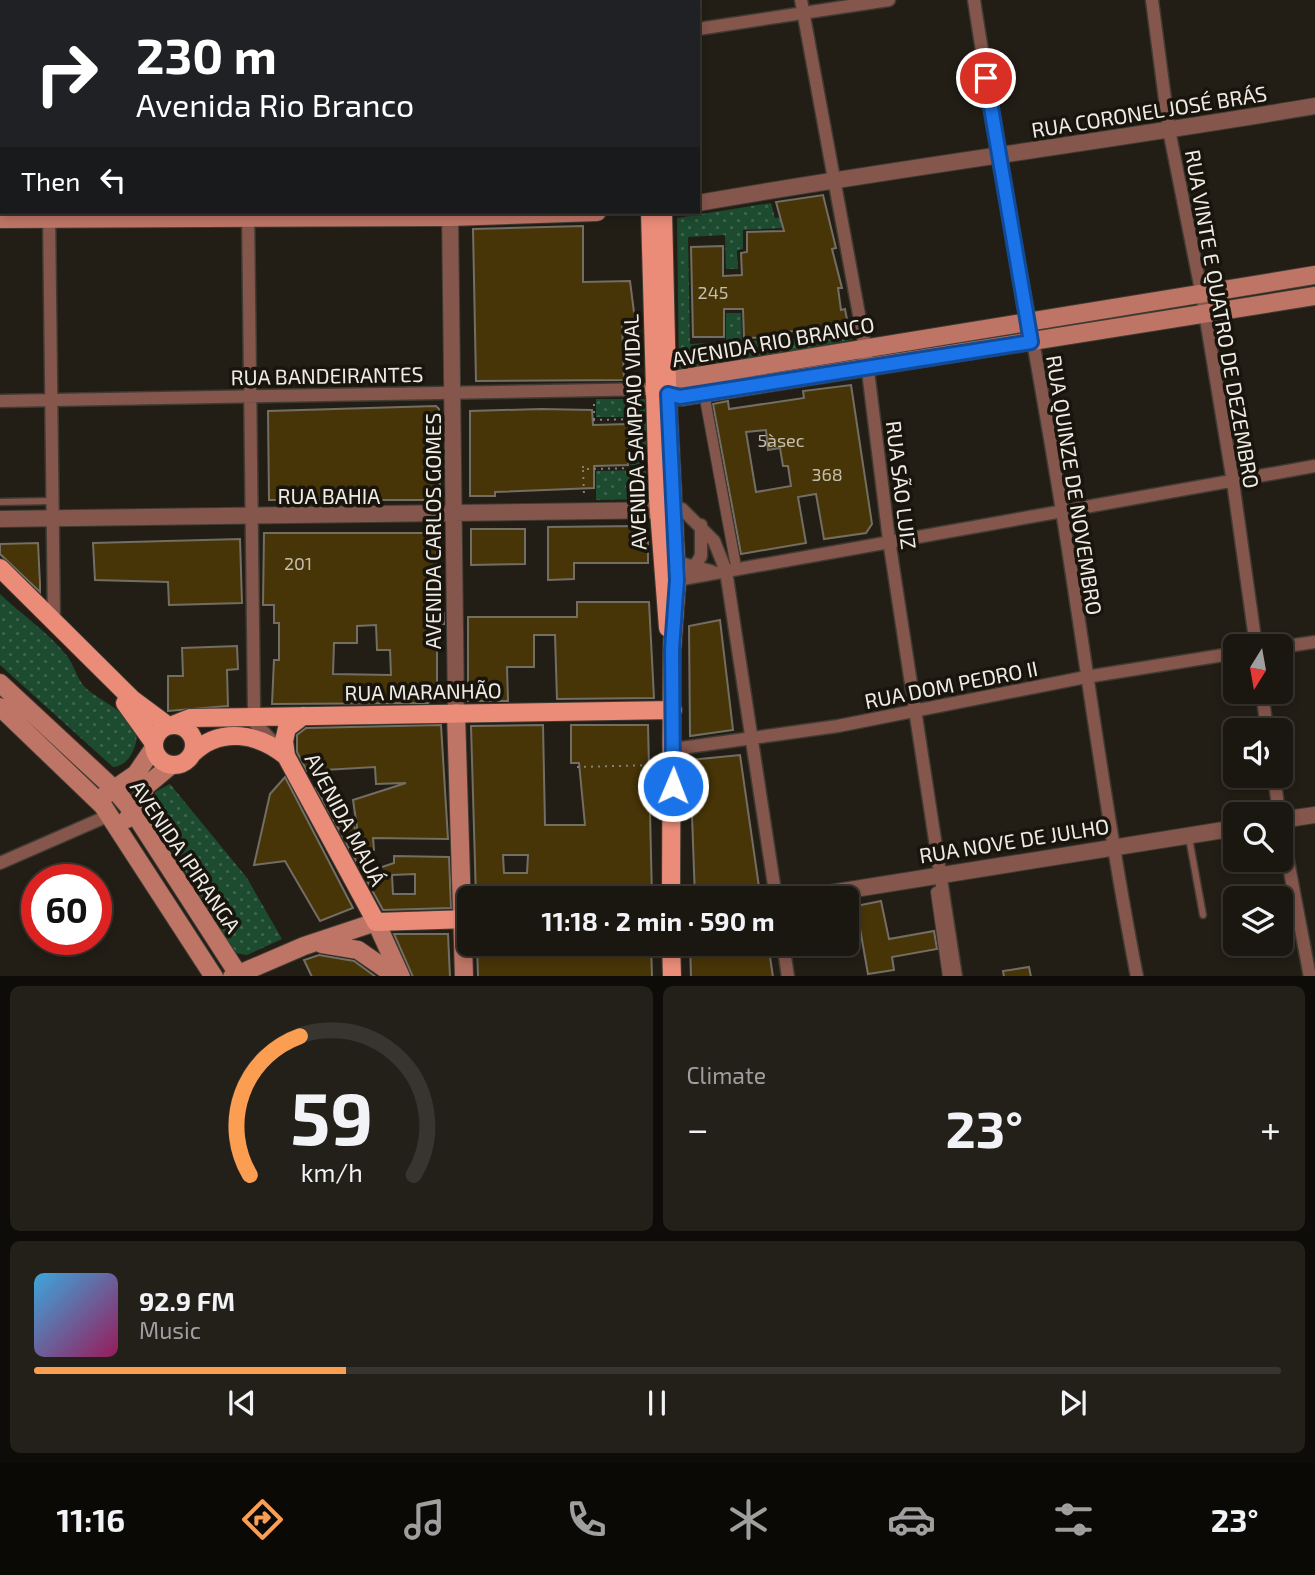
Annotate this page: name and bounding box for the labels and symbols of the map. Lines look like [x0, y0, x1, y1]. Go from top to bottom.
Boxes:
pin [956, 48, 1016, 108]
street label: RUA CORONEL JOSÉ BRÁS [1029, 80, 1269, 142]
street label: RUA VINTE E QUATRO DE DEZEMBRO [1180, 148, 1265, 491]
house number: 245 [698, 281, 728, 303]
street label: AVENIDA RIO BRANCO [670, 311, 876, 371]
street label: AVENIDA SAMPAIO VIDAL [617, 313, 651, 550]
street label: RUA QUINZE DE NOVEMBRO [1041, 353, 1108, 617]
street label: RUA BANDEIRANTES [230, 361, 424, 389]
street label: AVENIDA CARLOS GOMES [420, 413, 445, 649]
street label: RUA SÃO LUIZ [882, 419, 922, 551]
house number: 5àsec [757, 429, 805, 451]
house number: 368 [811, 463, 843, 485]
street label: RUA BAHIA [278, 483, 380, 508]
house number: 201 [284, 552, 312, 574]
north arrow [1223, 634, 1293, 704]
street label: RUA DOM PEDRO II [862, 655, 1040, 713]
street label: RUA MARANHÃO [344, 677, 502, 705]
street label: AVENIDA MAUÁ [301, 748, 391, 890]
position arrow [636, 749, 710, 823]
street label: AVENIDA IPIRANGA [126, 775, 246, 937]
street label: RUA NOVE DE JULHO [917, 813, 1111, 867]
speed limit sign: 60 [21, 864, 112, 955]

